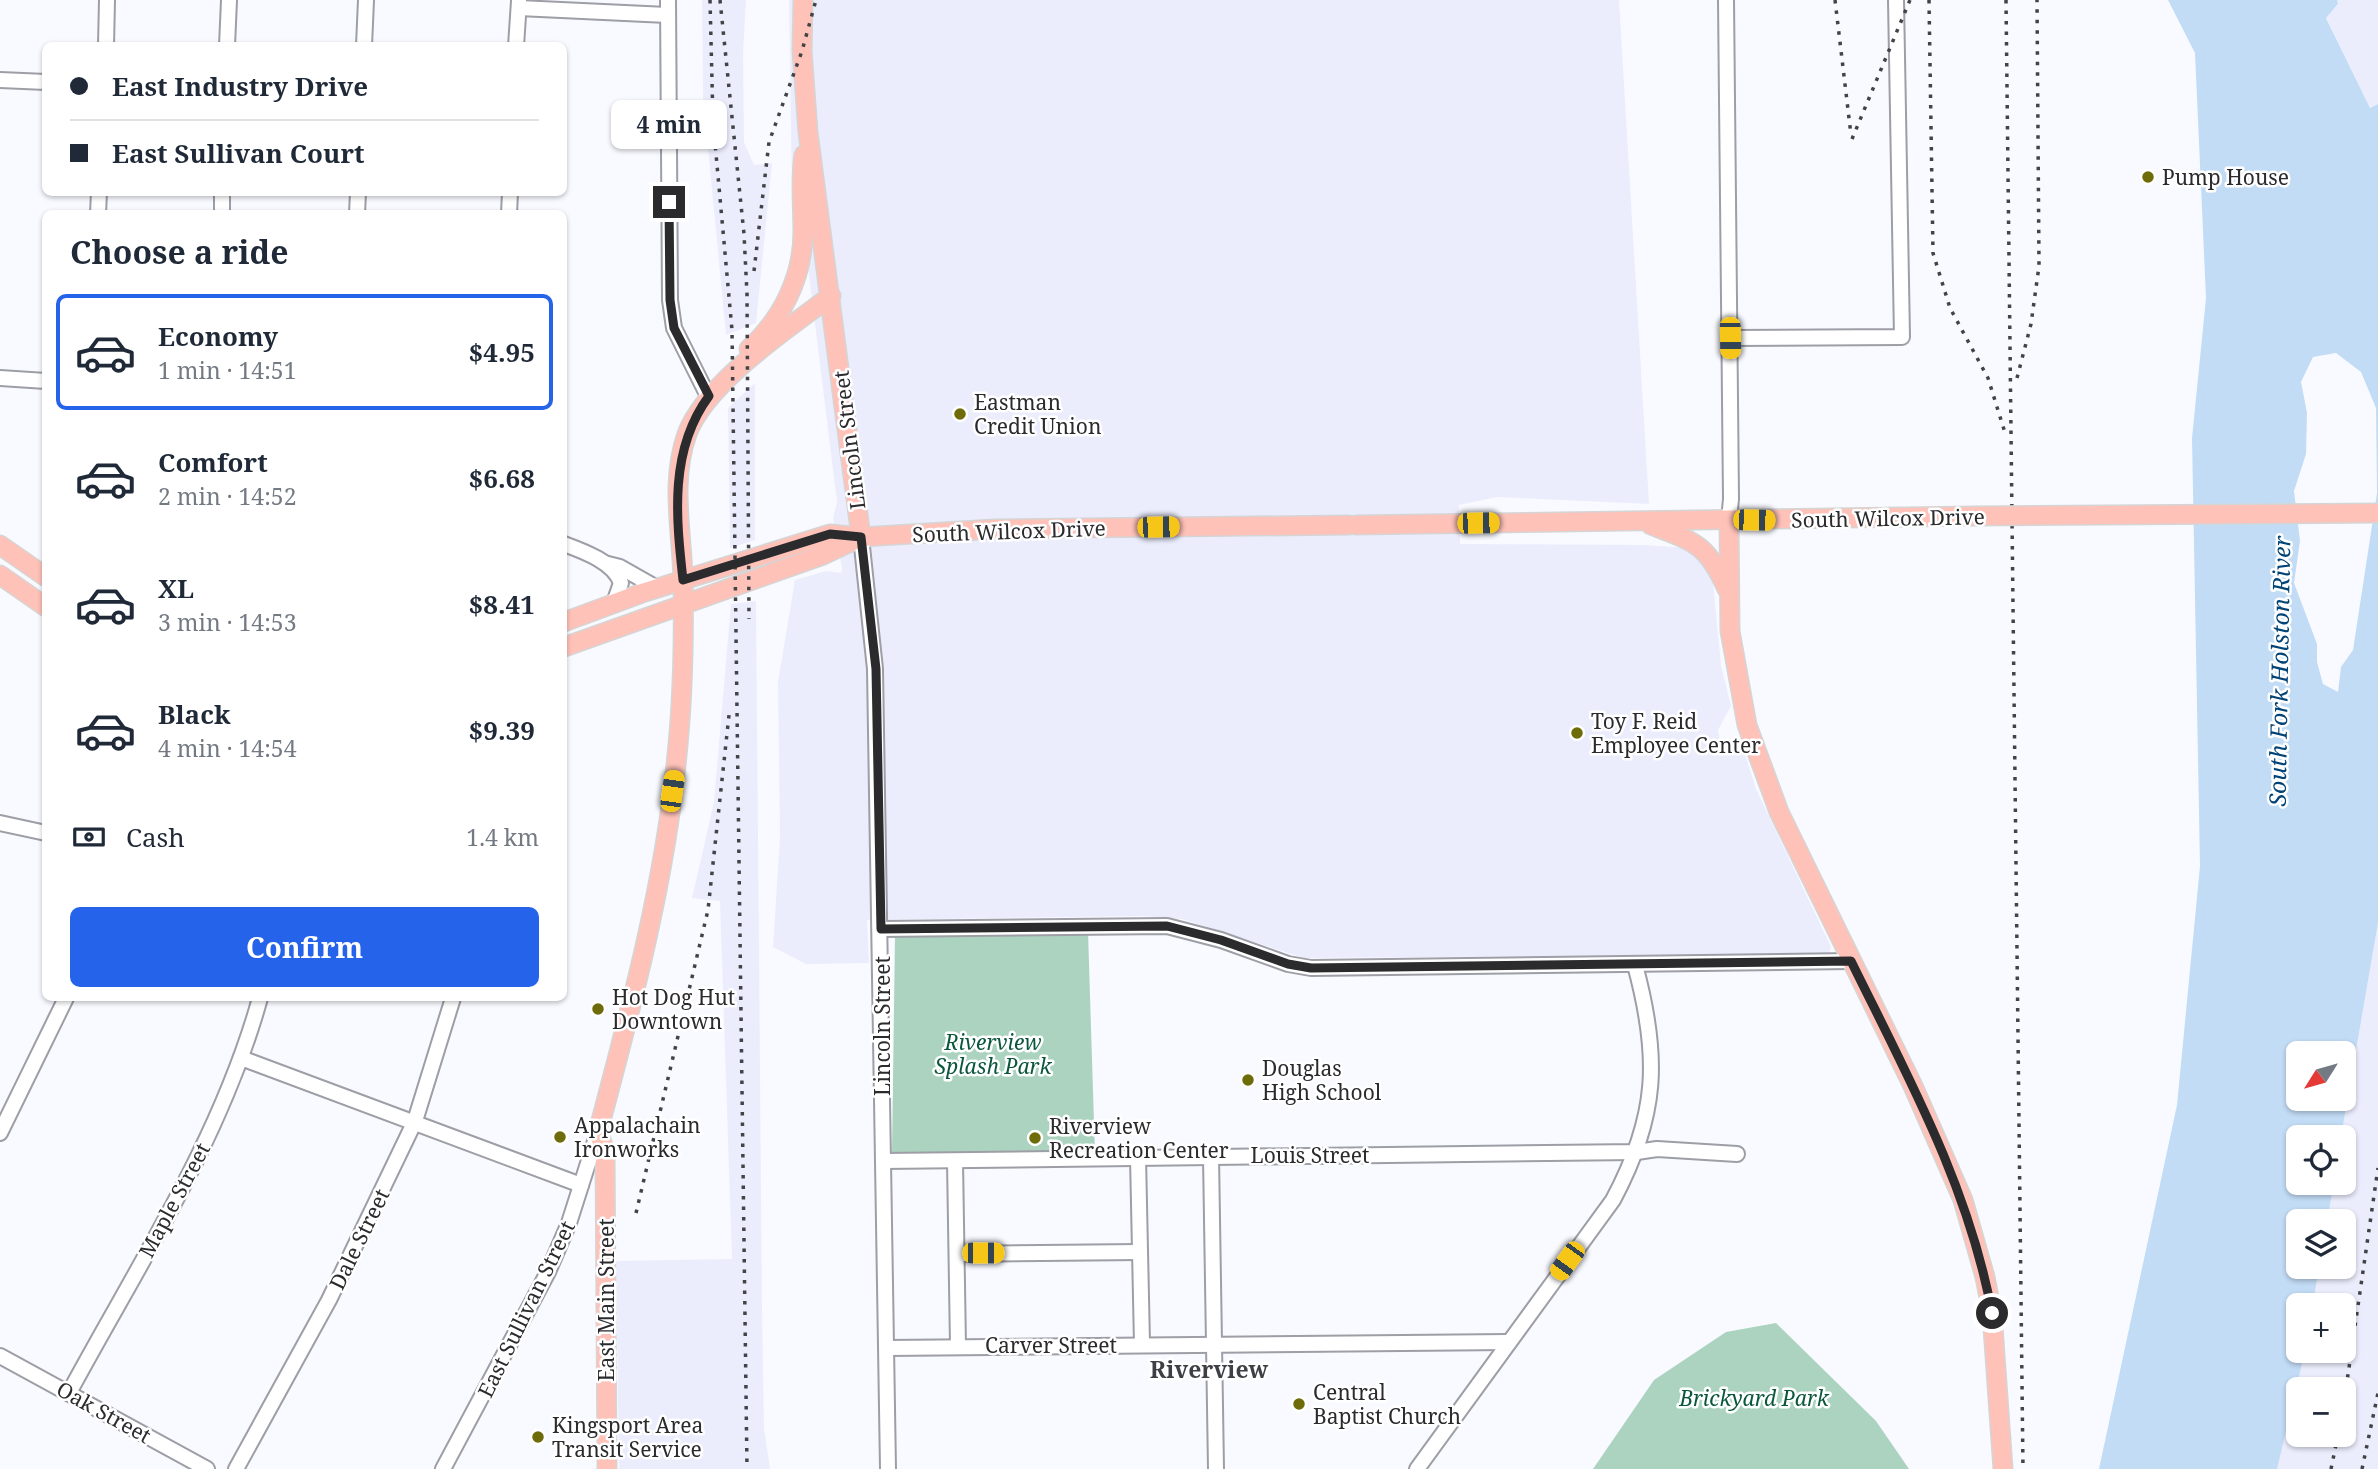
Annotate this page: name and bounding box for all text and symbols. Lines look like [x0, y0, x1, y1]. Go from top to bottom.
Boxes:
text: East Industry Drive [112, 68, 368, 104]
callout: 4 min [611, 100, 727, 150]
text: 4 min [636, 108, 702, 140]
text: East Sullivan Court [112, 135, 365, 171]
place label: Pump House [2162, 163, 2289, 191]
marker: Pump House [2140, 169, 2156, 185]
route end [653, 186, 685, 218]
text: Choose a ride [70, 230, 289, 273]
car [1720, 317, 1741, 359]
text: Economy [158, 318, 278, 354]
icon: car [74, 321, 137, 384]
text: $4.95 [469, 334, 535, 370]
text: 1 min · 14:51 [158, 354, 296, 386]
street label: Lincoln Street [827, 369, 871, 511]
place label: Eastman Credit Union [974, 388, 1101, 440]
marker: Eastman Credit Union [952, 406, 968, 422]
text: Comfort [158, 444, 268, 480]
icon: car [74, 447, 137, 510]
text: $6.68 [469, 460, 535, 496]
text: 2 min · 14:52 [158, 480, 296, 512]
street label: South Wilcox Drive [1791, 502, 1985, 534]
car [1733, 509, 1776, 531]
car [1457, 512, 1500, 534]
street label: South Wilcox Drive [912, 514, 1106, 548]
car [1137, 516, 1180, 538]
water label: South Fork Holston River [2261, 535, 2297, 807]
text: XL [158, 570, 194, 606]
icon: car [74, 573, 137, 636]
text: $8.41 [469, 586, 535, 622]
text: 3 min · 14:53 [158, 606, 296, 638]
text: Black [158, 696, 231, 732]
icon: car [74, 699, 137, 762]
place label: Toy F. Reid Employee Center [1591, 707, 1761, 759]
text: $9.39 [469, 712, 535, 748]
marker: Toy F. Reid Employee Center [1569, 725, 1585, 741]
text: 4 min · 14:54 [158, 732, 296, 764]
car [659, 769, 686, 813]
icon: cash [70, 818, 108, 856]
text: Cash [126, 819, 185, 855]
text: 1.4 km [466, 821, 539, 853]
button: Confirm [70, 907, 539, 987]
street label: Lincoln Street [868, 956, 896, 1096]
place label: Hot Dog Hut Downtown [612, 983, 735, 1035]
marker: Hot Dog Hut Downtown [590, 1001, 606, 1017]
park label: Riverview Splash Park [935, 1028, 1052, 1080]
north arrow [2286, 1041, 2356, 1111]
map controls [2286, 1041, 2356, 1447]
place label: Douglas High School [1262, 1054, 1382, 1106]
marker: Douglas High School [1240, 1072, 1256, 1088]
place label: Appalachain Ironworks [574, 1111, 701, 1163]
place label: Riverview Recreation Center [1049, 1112, 1229, 1164]
button: locate [2286, 1125, 2356, 1195]
marker: Appalachain Ironworks [552, 1129, 568, 1145]
marker: Riverview Recreation Center [1027, 1130, 1043, 1146]
street label: Maple Street [132, 1138, 216, 1262]
street label: Louis Street [1251, 1141, 1369, 1169]
street label: Dale Street [323, 1184, 395, 1294]
button: layers [2286, 1209, 2356, 1279]
street label: East Sullivan Street [471, 1216, 581, 1402]
street label: East Main Street [592, 1218, 620, 1382]
car [1547, 1238, 1588, 1284]
car [963, 1243, 1005, 1264]
button: + [2286, 1293, 2356, 1363]
route start [1976, 1297, 2008, 1329]
street label: Carver Street [985, 1331, 1117, 1359]
district label: Riverview [1150, 1353, 1269, 1385]
street label: Oak Street [52, 1375, 156, 1449]
button: − [2286, 1377, 2356, 1447]
place label: Central Baptist Church [1313, 1378, 1461, 1430]
park label: Brickyard Park [1678, 1384, 1830, 1412]
marker: Central Baptist Church [1291, 1396, 1307, 1412]
place label: Kingsport Area Transit Service [552, 1411, 703, 1463]
marker: Kingsport Area Transit Service [530, 1429, 546, 1445]

